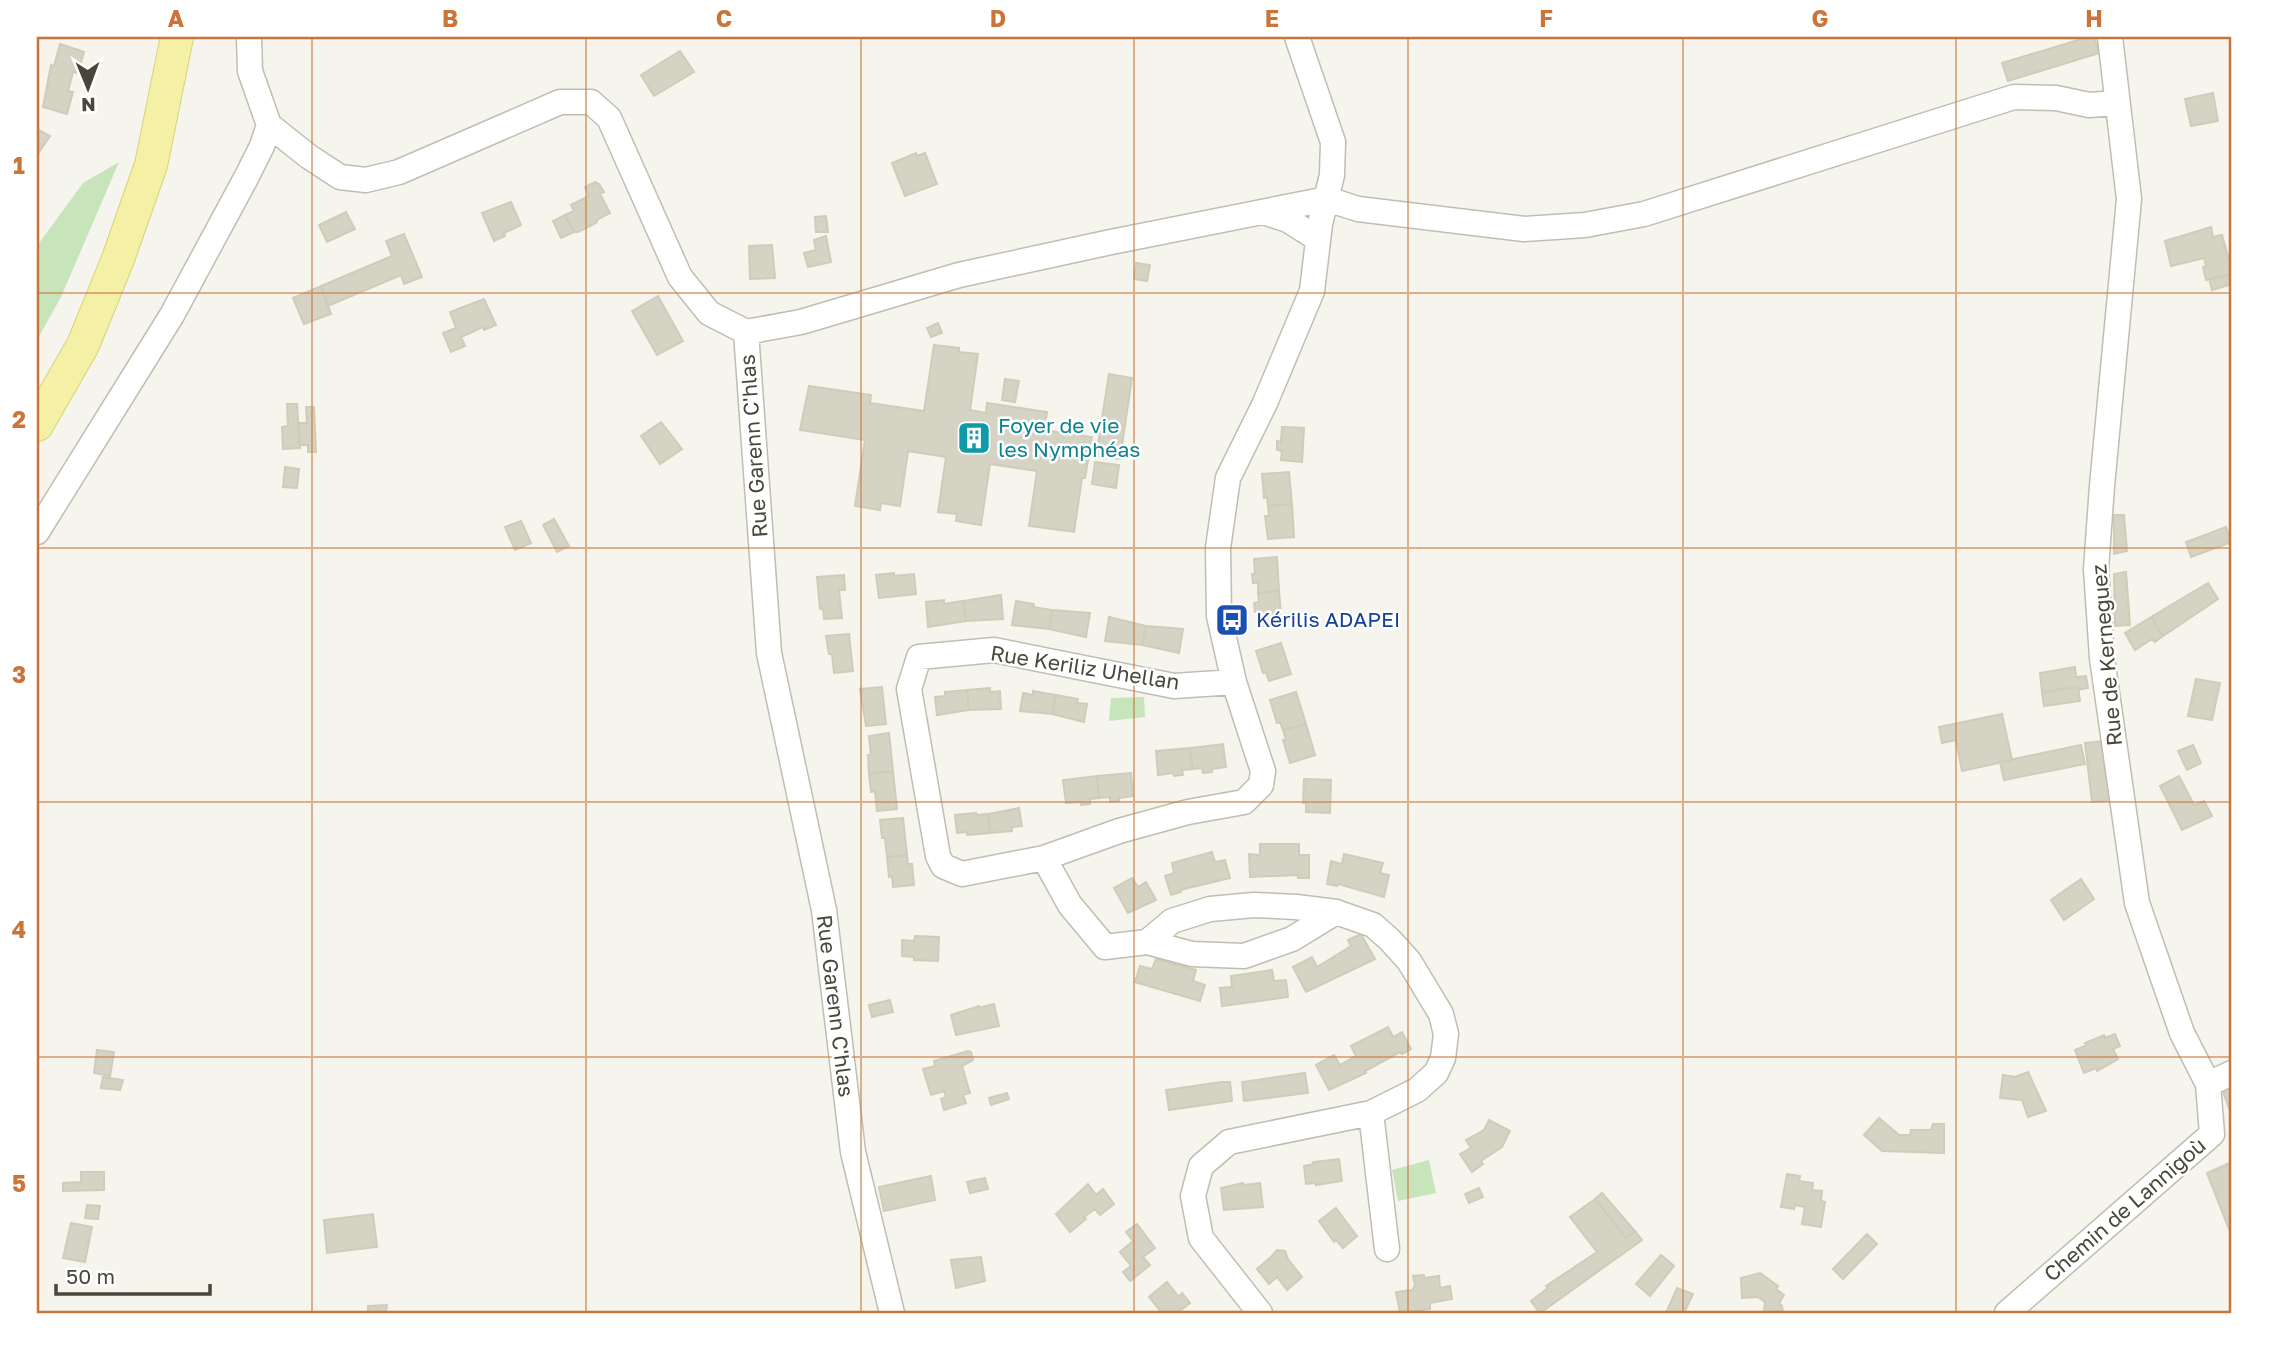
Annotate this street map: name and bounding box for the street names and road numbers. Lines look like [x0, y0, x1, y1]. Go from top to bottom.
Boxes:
street label: Rue Garenn C'hlas [734, 354, 772, 538]
street label: Rue de Kerneguez [2085, 563, 2127, 747]
street label: Rue Keriliz Uhellan [989, 639, 1182, 695]
street label: Rue Garenn C'hlas [812, 913, 860, 1098]
street label: Chemin de Lannigoù [2038, 1132, 2211, 1287]

